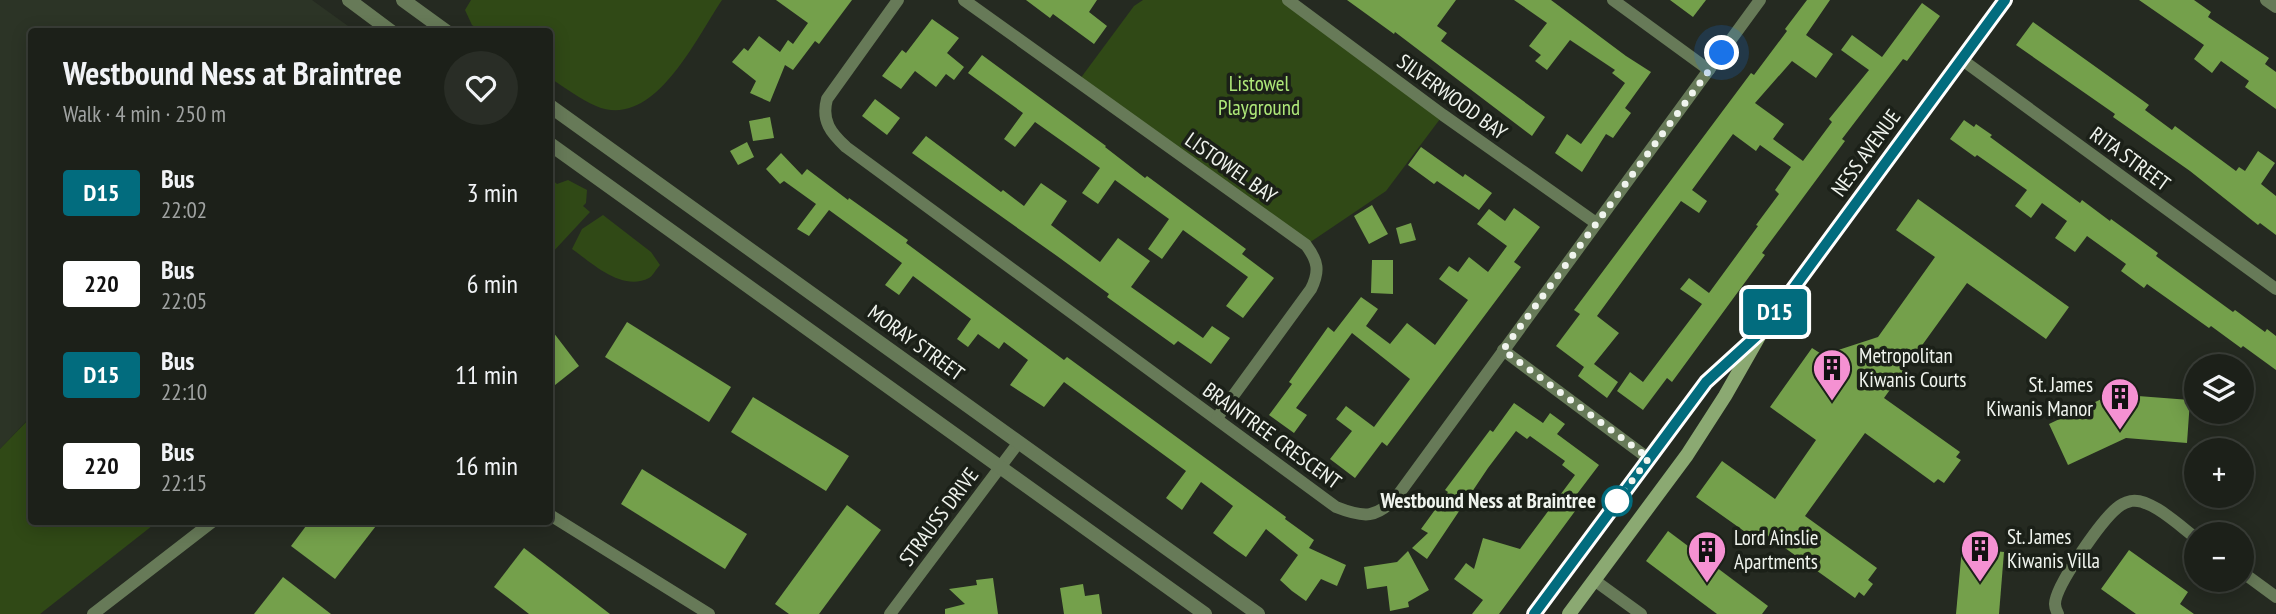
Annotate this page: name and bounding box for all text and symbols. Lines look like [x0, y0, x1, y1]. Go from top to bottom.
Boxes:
your location [1704, 35, 1739, 70]
street label: SILVERWOOD BAY [1392, 48, 1513, 146]
text: Westbound Ness at Braintree [63, 51, 402, 94]
button: heart [444, 51, 518, 125]
park label: Listowel Playground [1218, 70, 1300, 121]
text: Walk · 4 min · 250 m [63, 99, 226, 128]
street label: NESS AVENUE [1825, 104, 1906, 202]
street label: RITA STREET [2085, 120, 2176, 197]
street label: LISTOWEL BAY [1180, 126, 1283, 209]
text: Bus [161, 162, 194, 195]
text: 3 min [467, 176, 518, 209]
text: D15 [84, 177, 119, 208]
text: 22:02 [161, 195, 207, 224]
text: Bus [161, 253, 194, 286]
text: 6 min [467, 267, 518, 300]
text: 220 [84, 268, 119, 299]
text: 22:05 [161, 286, 207, 315]
line badge: D15 [1735, 289, 1815, 335]
text: D15 [1757, 296, 1793, 327]
street label: MORAY STREET [863, 299, 970, 387]
place label: Metropolitan Kiwanis Courts [1859, 342, 1966, 393]
text: Bus [161, 344, 194, 377]
building icon: Metropolitan Kiwanis Courts [1811, 347, 1853, 402]
map controls [2184, 354, 2254, 592]
button: layers [2184, 354, 2254, 424]
text: 11 min [455, 358, 518, 391]
text: D15 [84, 359, 119, 390]
place label: St. James Kiwanis Manor [1986, 371, 2093, 422]
street label: BRAINTREE CRESCENT [1198, 376, 1347, 495]
building icon: St. James Kiwanis Manor [2099, 376, 2141, 431]
text: 22:10 [161, 377, 207, 406]
text: Bus [161, 435, 194, 468]
button: + [2184, 438, 2254, 508]
text: 16 min [455, 449, 518, 482]
text: 220 [84, 450, 119, 481]
street label: STRAUSS DRIVE [893, 462, 984, 571]
text: 22:15 [161, 468, 207, 497]
marker: Westbound Ness at Braintree [1602, 486, 1632, 516]
place label: Westbound Ness at Braintree [1379, 487, 1596, 514]
button: − [2184, 522, 2254, 592]
place label: St. James Kiwanis Villa [2007, 523, 2100, 574]
place label: Lord Ainslie Apartments [1734, 524, 1819, 575]
building icon: St. James Kiwanis Villa [1959, 528, 2001, 583]
building icon: Lord Ainslie Apartments [1686, 529, 1728, 584]

